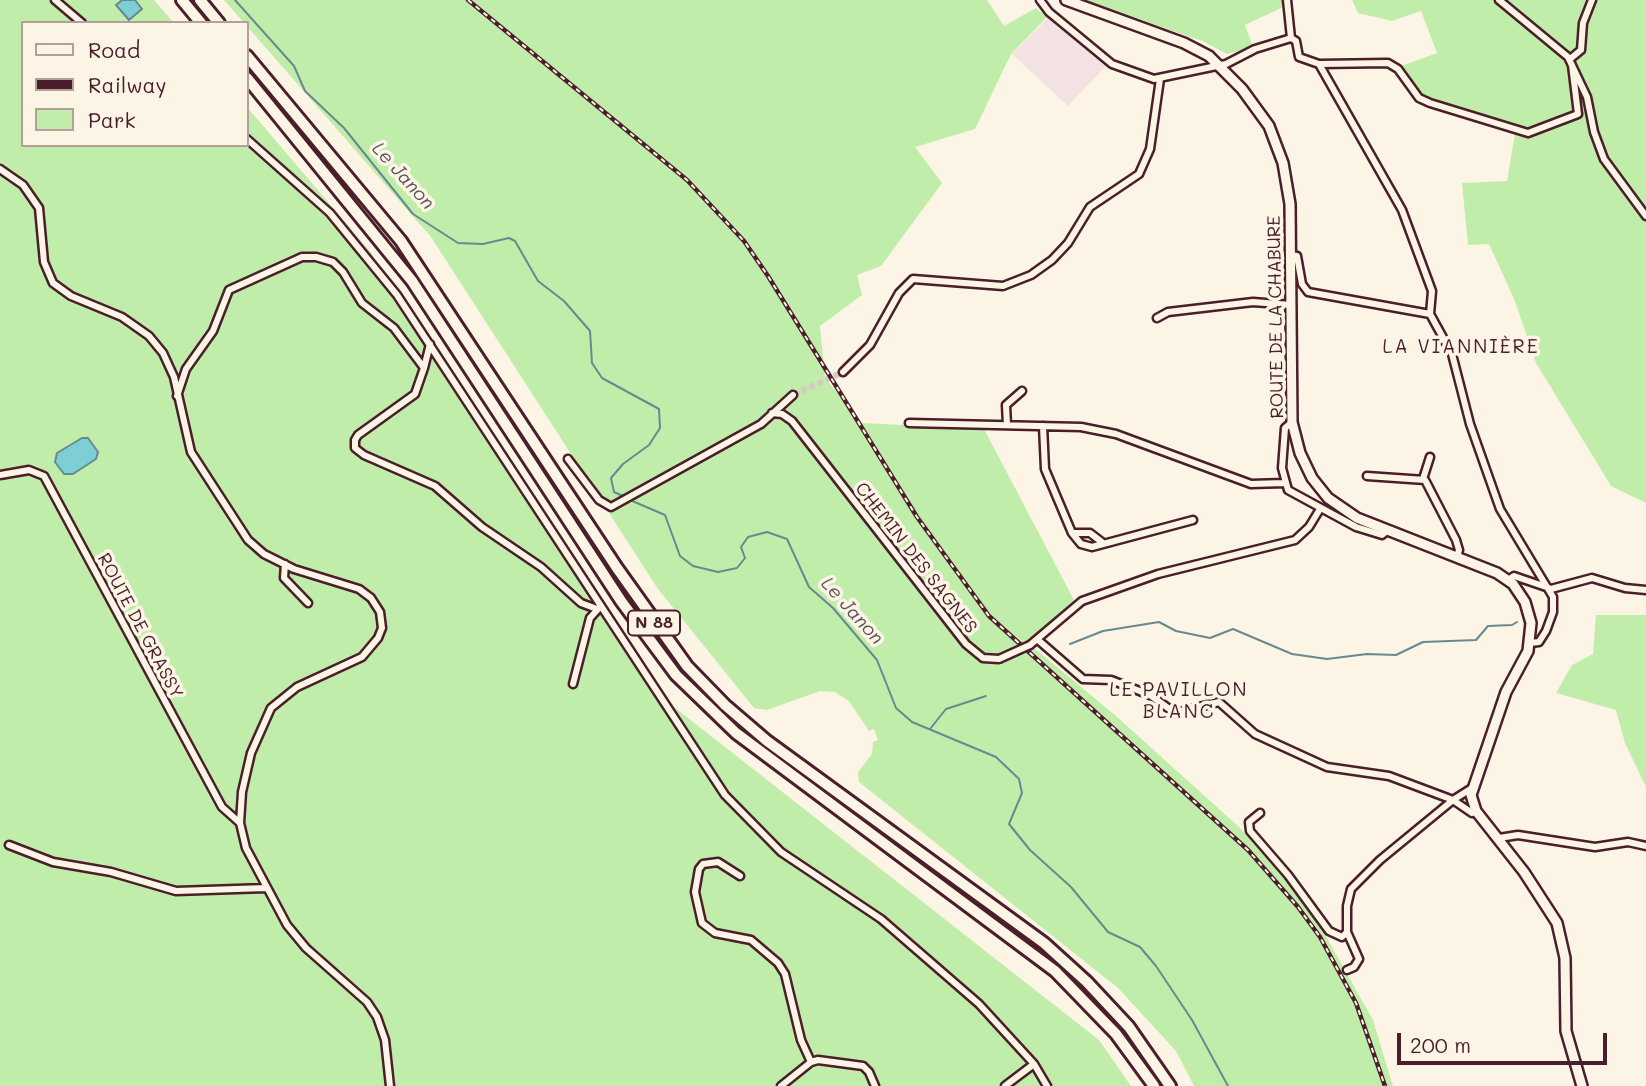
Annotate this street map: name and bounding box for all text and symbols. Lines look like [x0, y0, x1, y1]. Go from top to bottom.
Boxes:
legend [21, 21, 248, 147]
text: Road [88, 36, 140, 63]
text: Railway [88, 71, 167, 98]
text: Park [88, 106, 136, 133]
water label: Le Janon [367, 138, 439, 214]
street label: ROUTE DE LA CHABURE [1263, 215, 1289, 419]
district label: LA VIANNIÈRE [1384, 336, 1538, 358]
street label: CHEMIN DES SAGNES [850, 478, 982, 638]
street label: ROUTE DE GRASSY [93, 550, 187, 702]
water label: Le Janon [816, 573, 888, 649]
road number: N 88 [628, 610, 680, 636]
district label: LE PAVILLON BLANC [1111, 679, 1247, 723]
scale bar [1401, 1020, 1611, 1064]
text: 200 m [1410, 1031, 1471, 1058]

